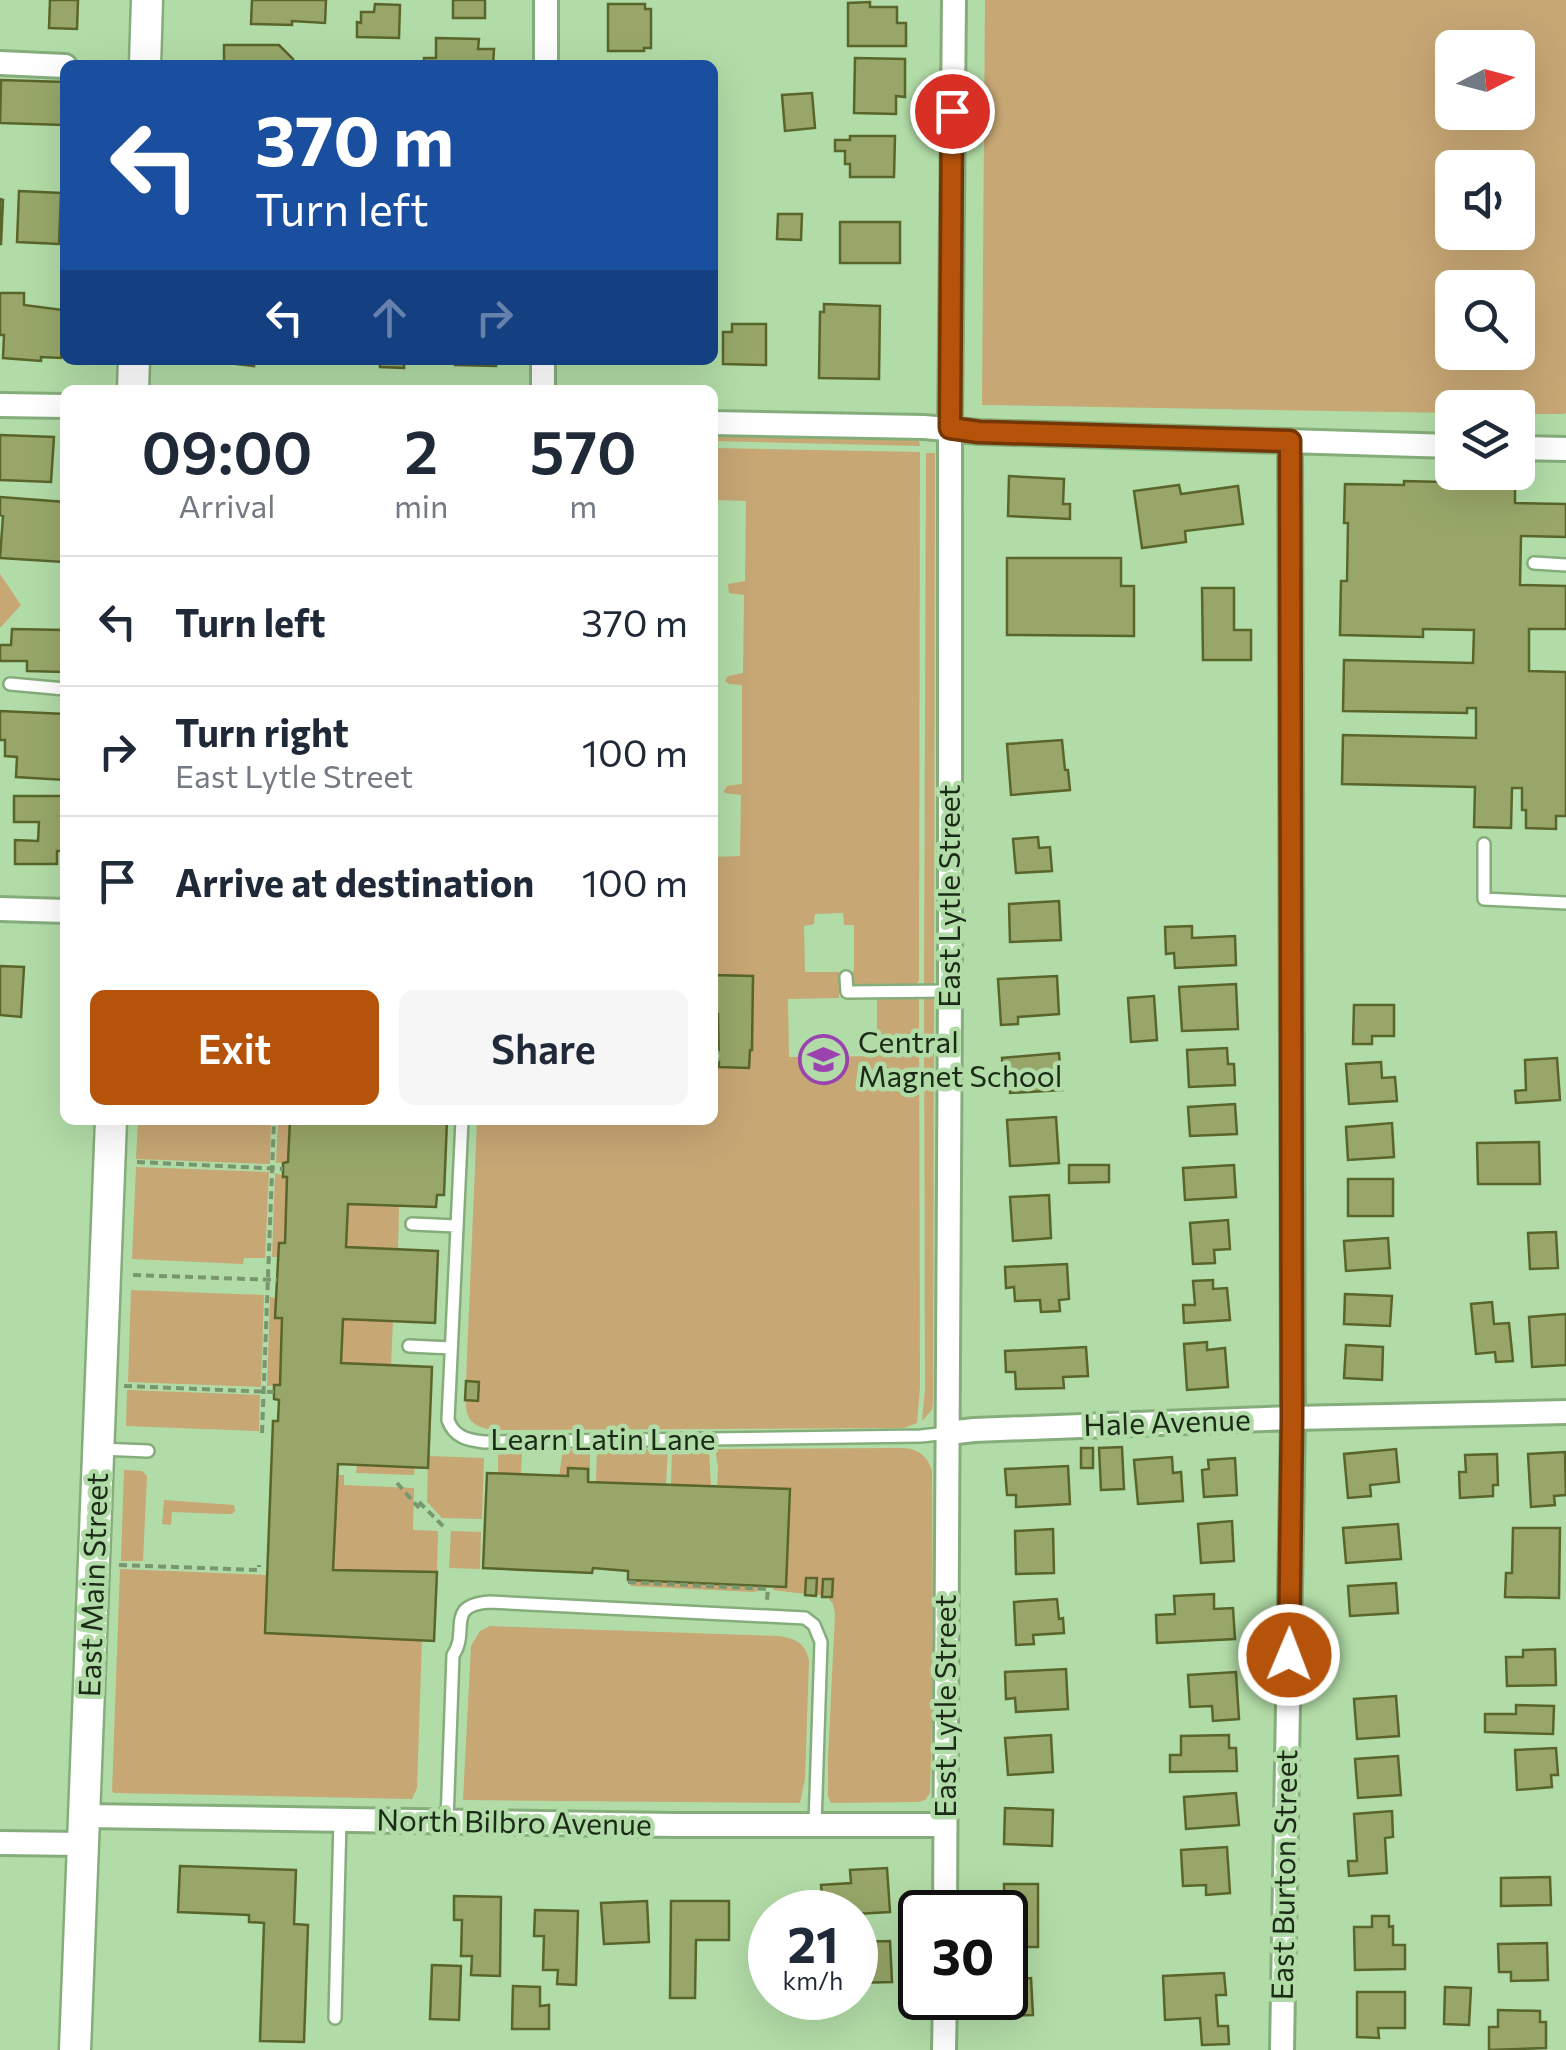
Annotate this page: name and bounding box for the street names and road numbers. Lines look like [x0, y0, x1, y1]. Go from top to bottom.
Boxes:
street label: East Lytle Street [929, 784, 966, 1008]
street label: Hale Avenue [1083, 1399, 1251, 1442]
street label: Learn Latin Lane [490, 1419, 716, 1456]
street label: East Main Street [69, 1472, 114, 1698]
street label: East Lytle Street [925, 1594, 962, 1818]
street label: East Burton Street [1262, 1749, 1303, 2001]
street label: North Bilbro Avenue [376, 1800, 652, 1841]

